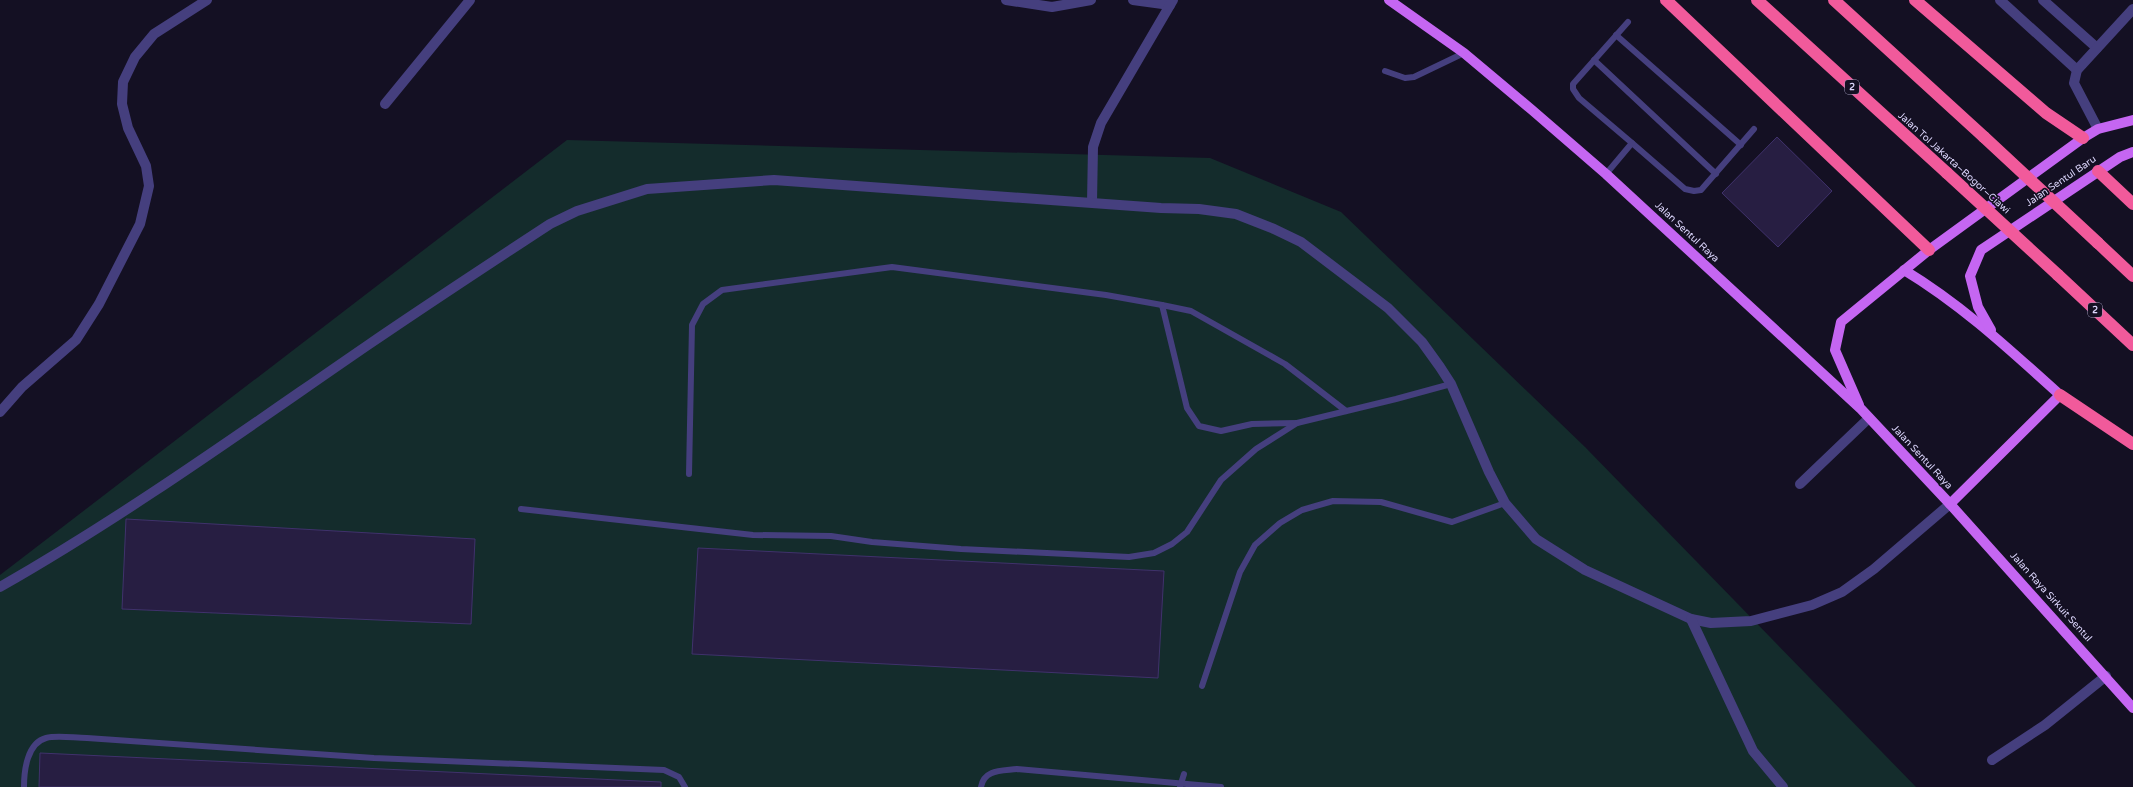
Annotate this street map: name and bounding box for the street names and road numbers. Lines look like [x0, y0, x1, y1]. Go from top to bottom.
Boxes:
road number: 2 [1845, 80, 1859, 94]
street label: Jalan Tol Jakarta–Bogor–Ciawi [1896, 110, 2012, 216]
street label: Jalan Sentul Baru [2024, 153, 2098, 209]
street label: Jalan Sentul Raya [1652, 199, 1722, 265]
road number: 2 [2088, 303, 2102, 317]
street label: Jalan Sentul Raya [1889, 422, 1955, 492]
street label: Jalan Raya Sirkuit Sentul [2008, 550, 2094, 644]

